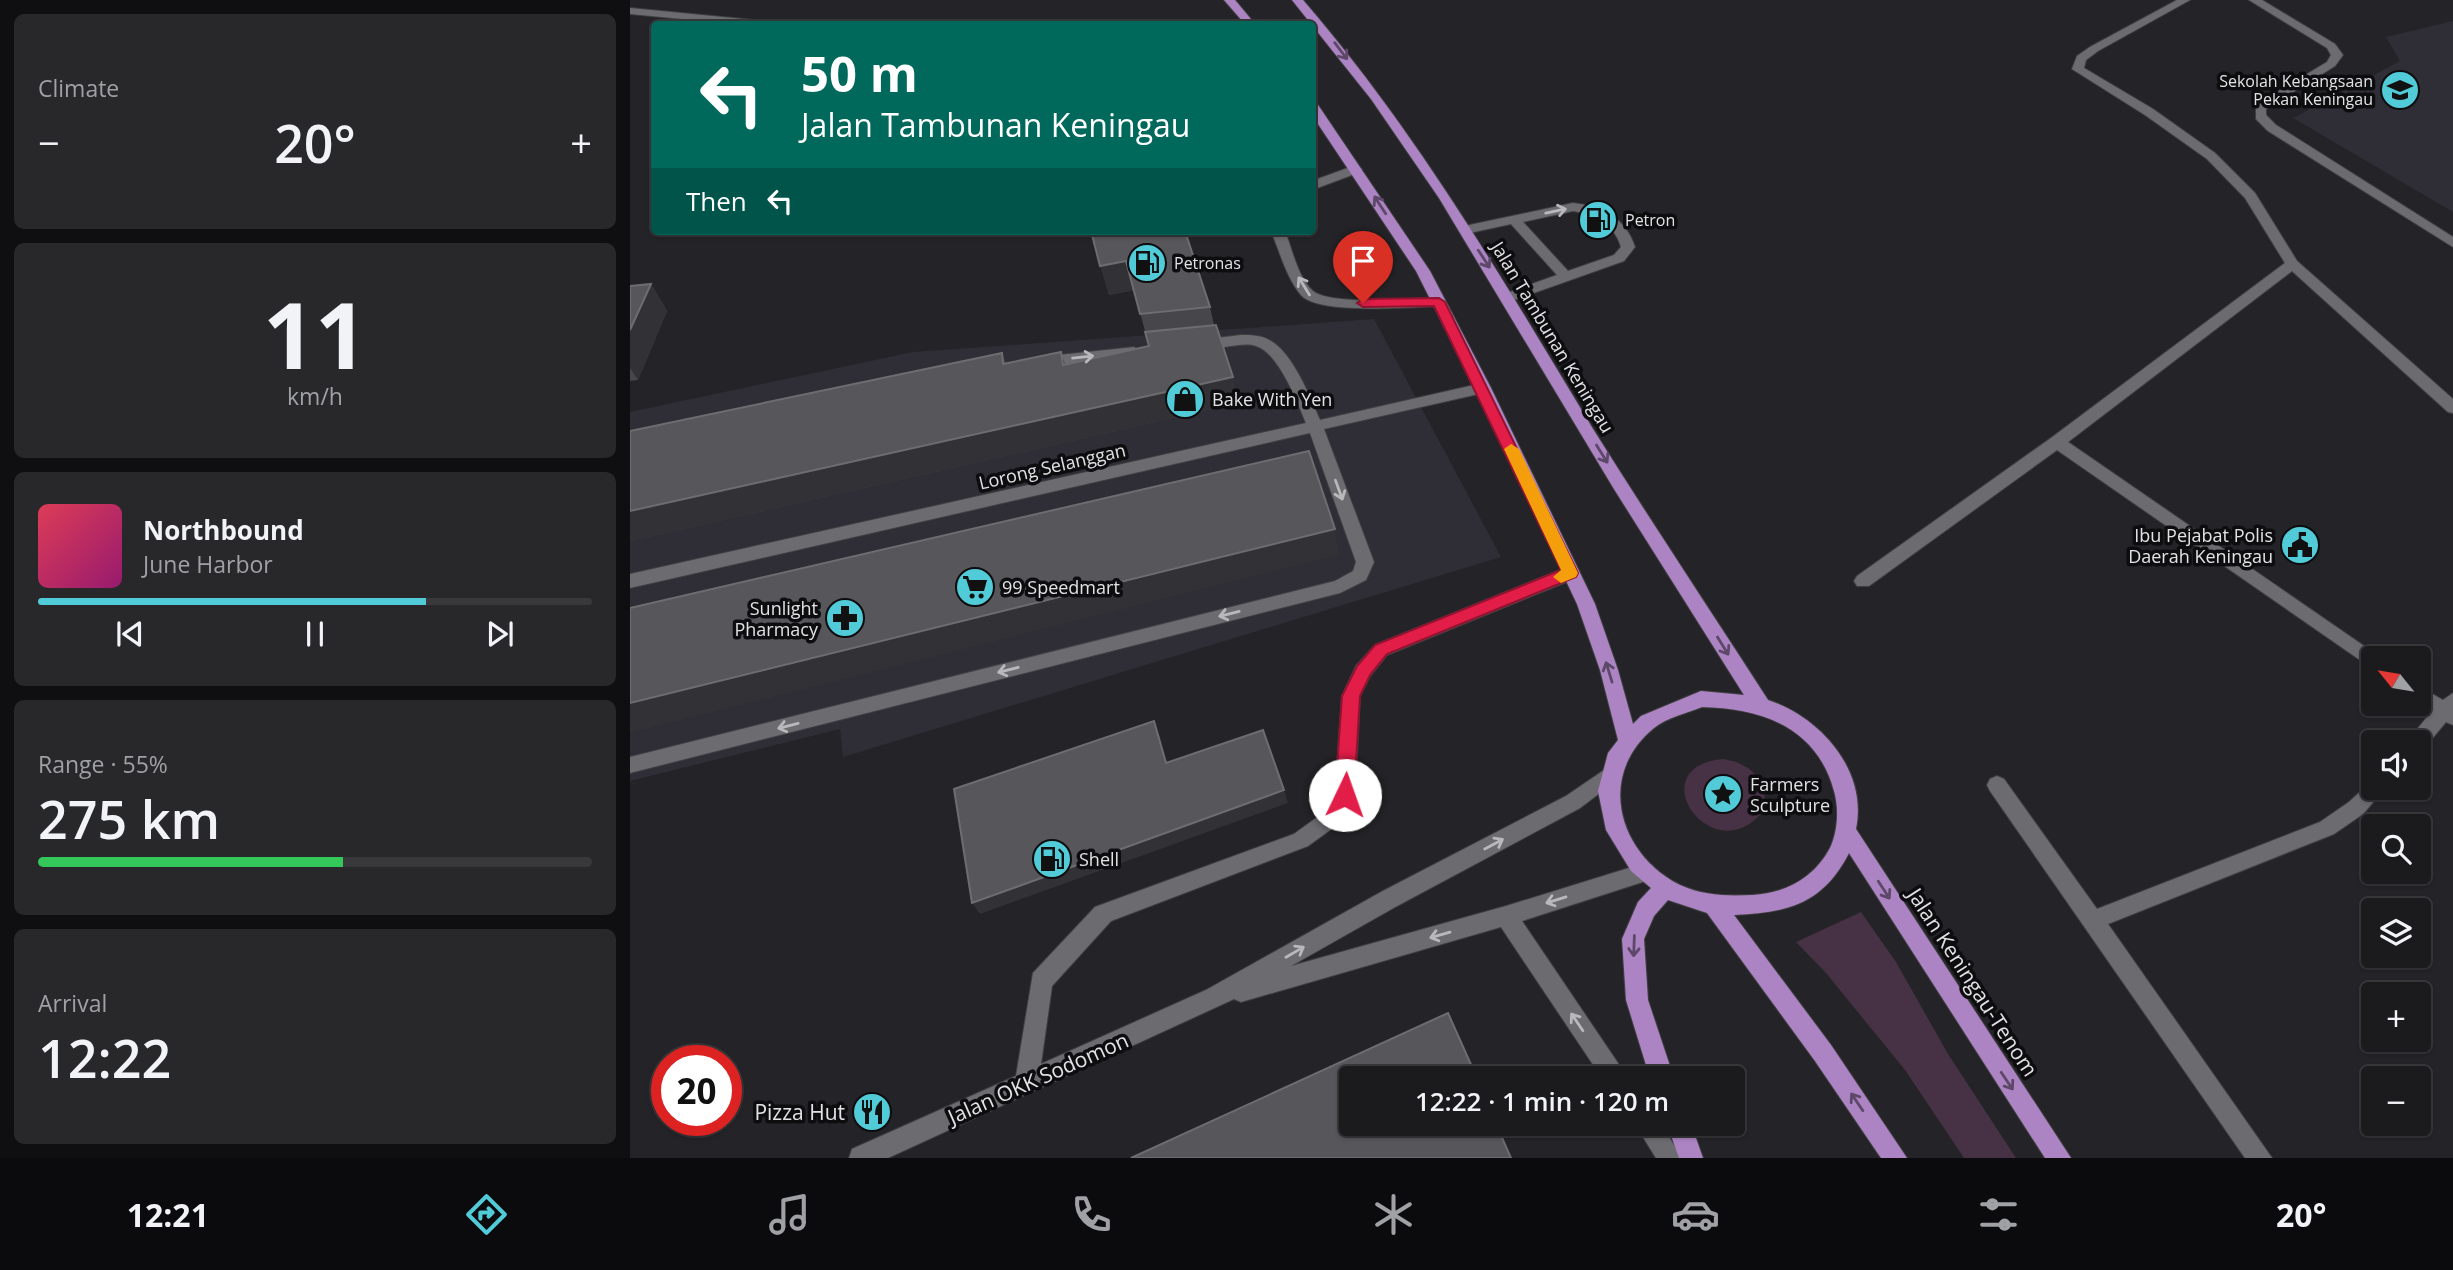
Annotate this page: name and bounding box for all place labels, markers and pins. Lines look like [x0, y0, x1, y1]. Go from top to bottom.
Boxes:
school or university icon: Sekolah Kebangsaan Pekan Keningau [2379, 69, 2421, 111]
place label: Sekolah Kebangsaan Pekan Keningau [2219, 70, 2373, 110]
fuel station icon: Petron [1577, 199, 1619, 241]
place label: Petron [1625, 209, 1675, 231]
pin [1333, 231, 1393, 303]
fuel station icon: Petronas [1126, 242, 1168, 284]
place label: Petronas [1174, 252, 1241, 274]
shop icon: Bake With Yen [1164, 378, 1206, 420]
place label: Bake With Yen [1212, 387, 1332, 411]
place label: Ibu Pejabat Polis Daerah Keningau [2128, 523, 2273, 568]
public building icon: Ibu Pejabat Polis Daerah Keningau [2279, 524, 2321, 566]
supermarket icon: 99 Speedmart [954, 566, 996, 608]
place label: 99 Speedmart [1002, 575, 1120, 599]
place label: Sunlight Pharmacy [734, 596, 819, 641]
pharmacy icon: Sunlight Pharmacy [824, 597, 866, 639]
place label: Farmers Sculpture [1750, 772, 1830, 817]
place icon: Farmers Sculpture [1702, 773, 1744, 815]
fuel station icon: Shell [1031, 838, 1073, 880]
place label: Shell [1079, 847, 1119, 871]
restaurant icon: Pizza Hut [851, 1091, 893, 1133]
place label: Pizza Hut [754, 1098, 845, 1126]

